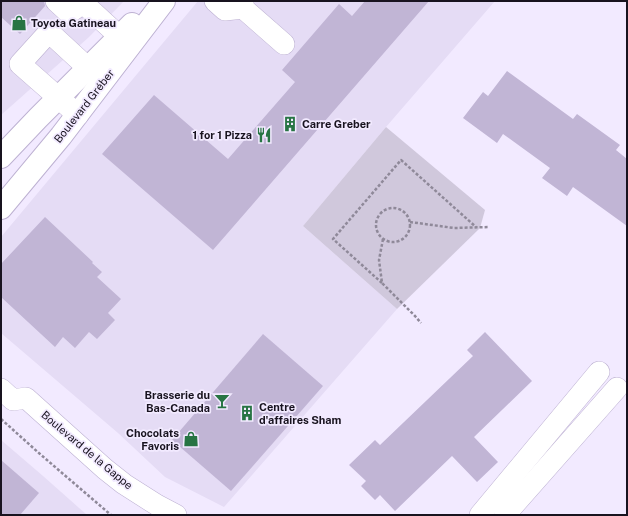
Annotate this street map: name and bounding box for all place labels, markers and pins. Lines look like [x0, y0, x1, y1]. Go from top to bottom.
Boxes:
shop icon: Toyota Gatineau [10, 14, 28, 32]
place label: Toyota Gatineau [31, 17, 116, 29]
building icon: Carre Greber [281, 115, 299, 133]
place label: Carre Greber [302, 118, 371, 130]
restaurant icon: 1 for 1 Pizza [255, 126, 273, 144]
place label: 1 for 1 Pizza [192, 129, 252, 141]
place label: Brasserie du Bas-Canada [145, 389, 210, 414]
bar icon: Brasserie du Bas-Canada [213, 392, 231, 410]
place label: Centre d'affaires Sham [259, 401, 342, 426]
building icon: Centre d'affaires Sham [238, 404, 256, 422]
place label: Chocolats Favoris [126, 427, 179, 452]
shop icon: Chocolats Favoris [182, 430, 200, 448]

